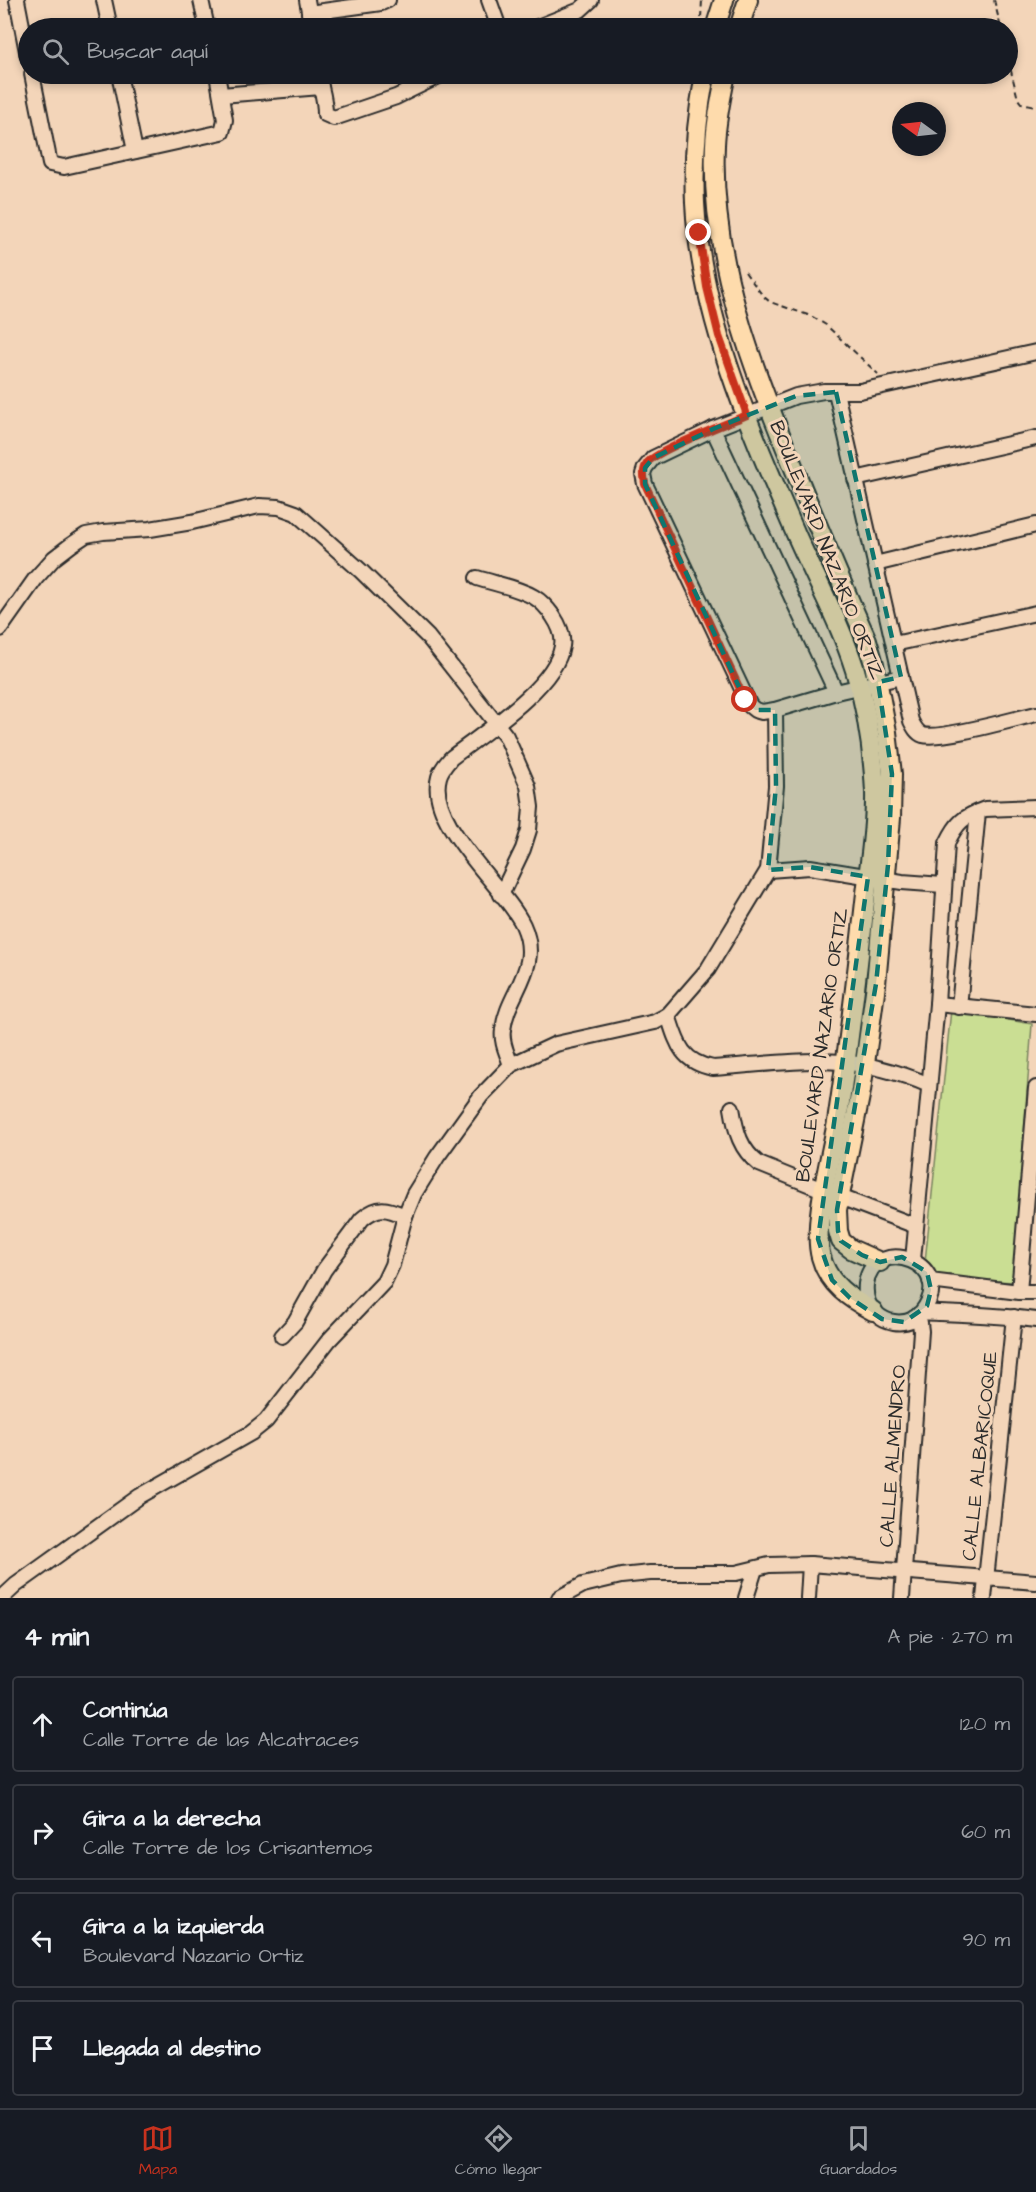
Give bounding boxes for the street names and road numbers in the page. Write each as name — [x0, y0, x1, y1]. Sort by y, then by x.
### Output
street label: BOULEVARD NAZARIO ORTIZ — [762, 417, 892, 684]
street label: BOULEVARD NAZARIO ORTIZ — [789, 906, 855, 1184]
street label: CALLE ALBARICOQUE — [955, 1350, 1005, 1562]
street label: CALLE ALMENDRO — [873, 1364, 913, 1548]

